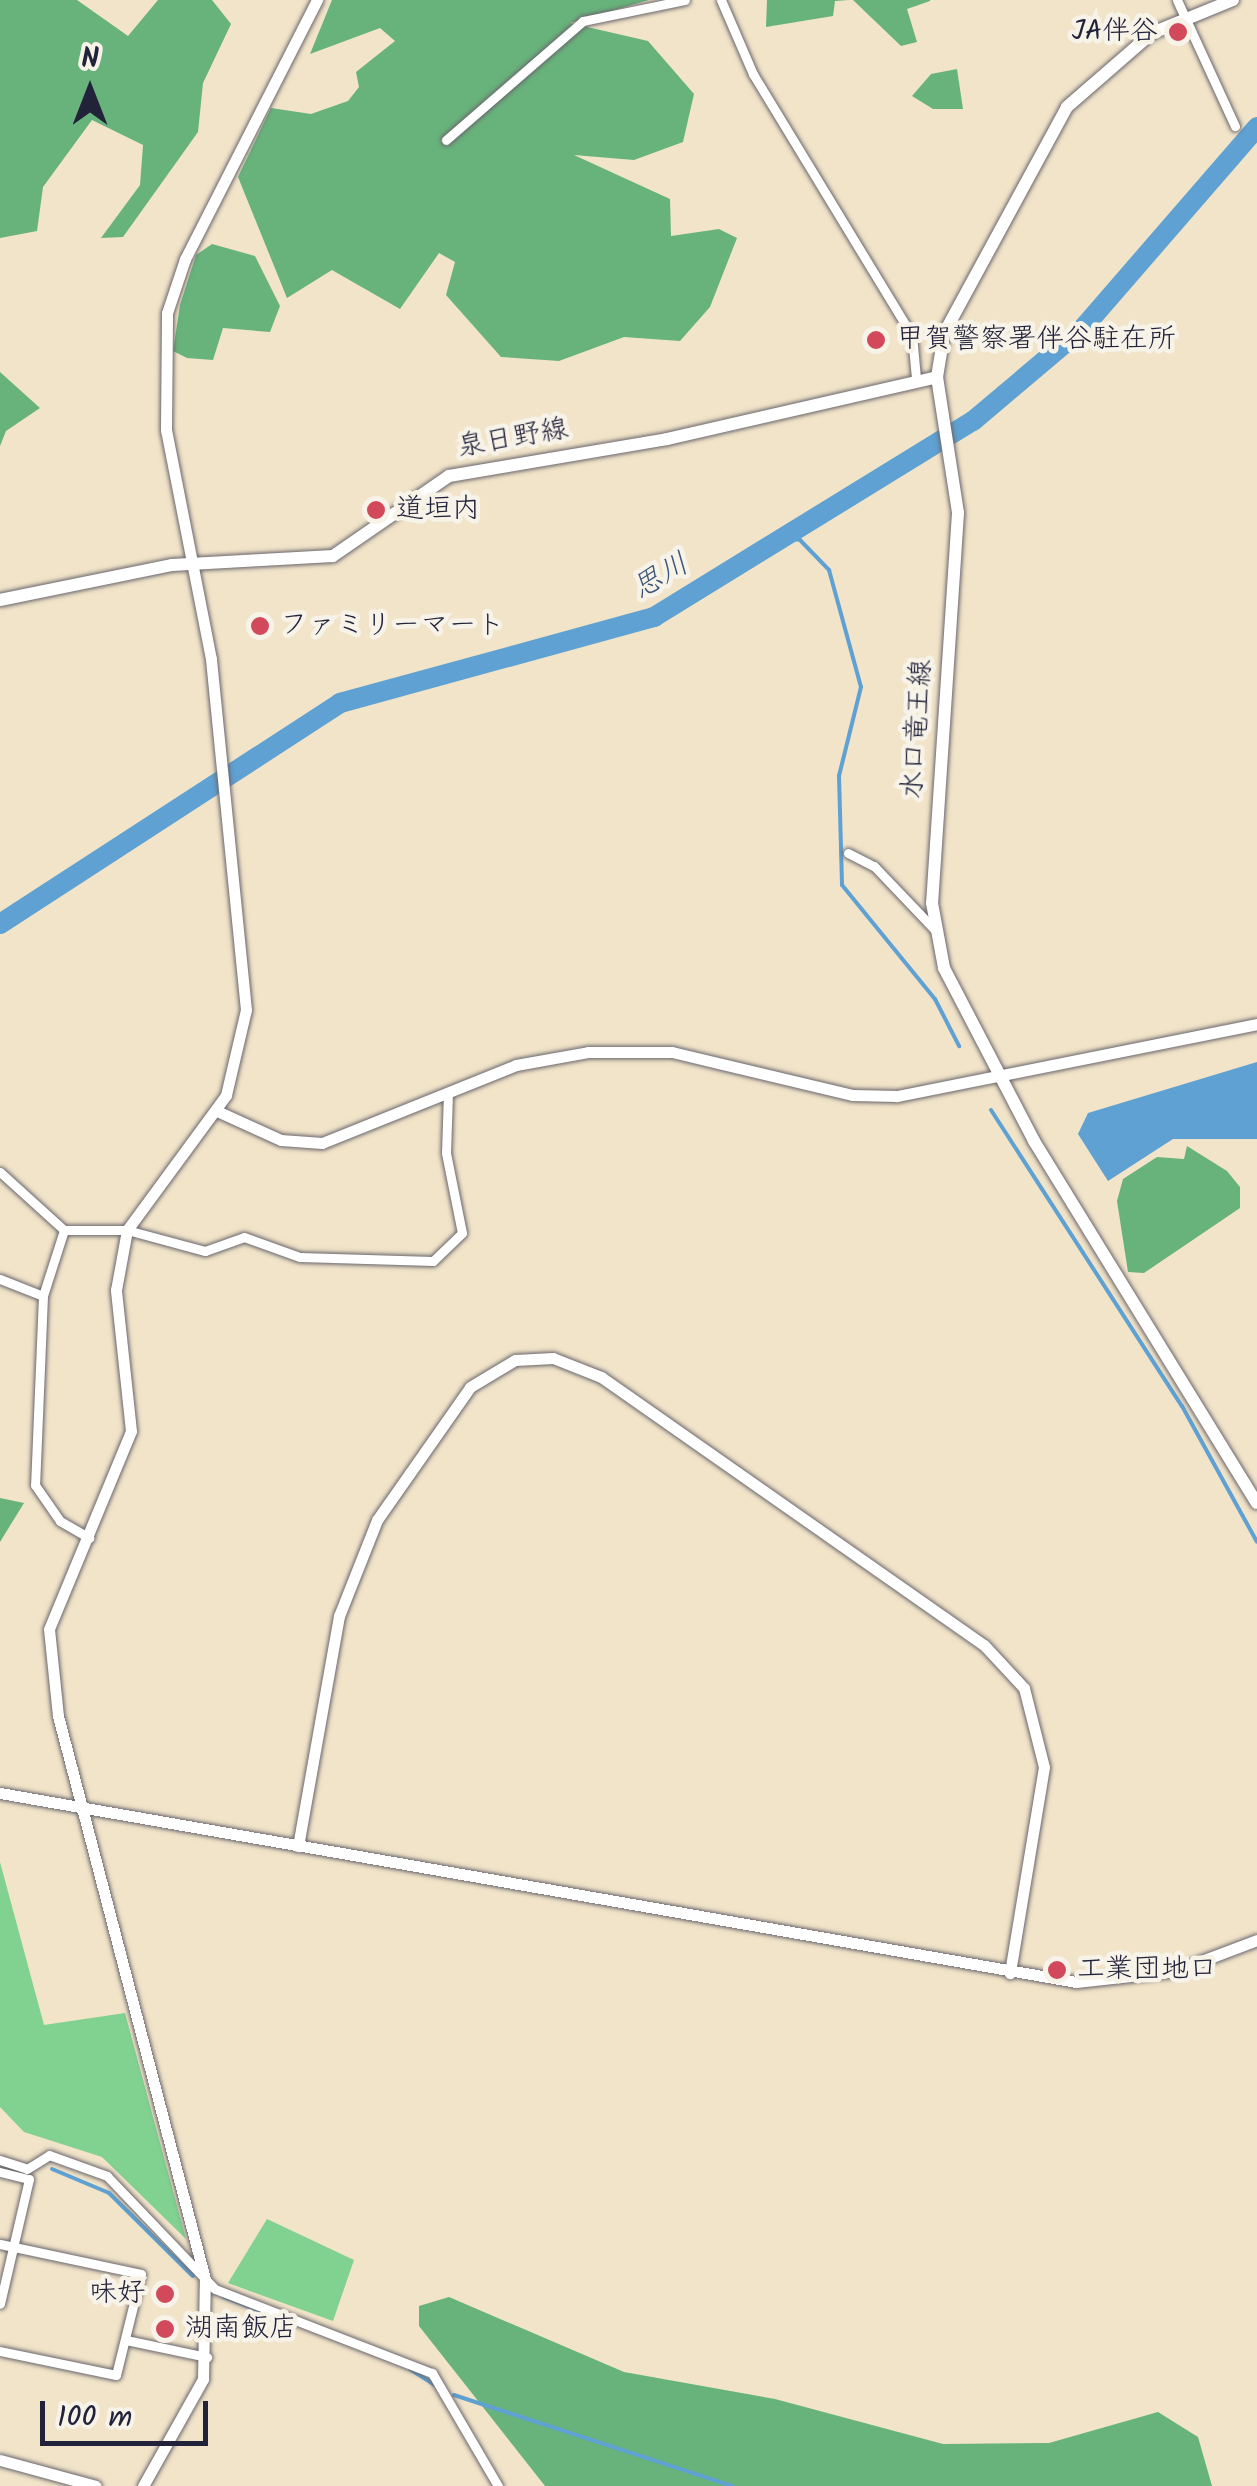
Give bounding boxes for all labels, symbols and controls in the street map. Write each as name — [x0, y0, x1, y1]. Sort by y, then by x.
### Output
place label: JA伴谷 — [1072, 15, 1158, 49]
marker: JA伴谷 — [1167, 21, 1189, 43]
text: N — [81, 37, 99, 82]
north arrow — [40, 40, 140, 140]
place label: 甲賀警察署伴谷駐在所 — [896, 323, 1176, 357]
marker: 甲賀警察署伴谷駐在所 — [865, 329, 887, 351]
street label: 泉日野線 — [455, 413, 571, 465]
place label: 道垣内 — [396, 493, 480, 527]
marker: 道垣内 — [365, 499, 387, 521]
water label: 思川 — [626, 546, 696, 608]
place label: ファミリーマート — [280, 609, 504, 643]
marker: ファミリーマート — [249, 615, 271, 637]
street label: 水口竜王線 — [896, 658, 940, 800]
place label: 工業団地口 — [1077, 1953, 1217, 1987]
marker: 工業団地口 — [1046, 1959, 1068, 1981]
place label: 味好 — [89, 2277, 145, 2311]
marker: 味好 — [154, 2283, 176, 2305]
place label: 湖南飯店 — [185, 2312, 297, 2346]
marker: 湖南飯店 — [154, 2318, 176, 2340]
scale bar — [45, 2381, 212, 2443]
text: 100 m — [57, 2394, 132, 2442]

